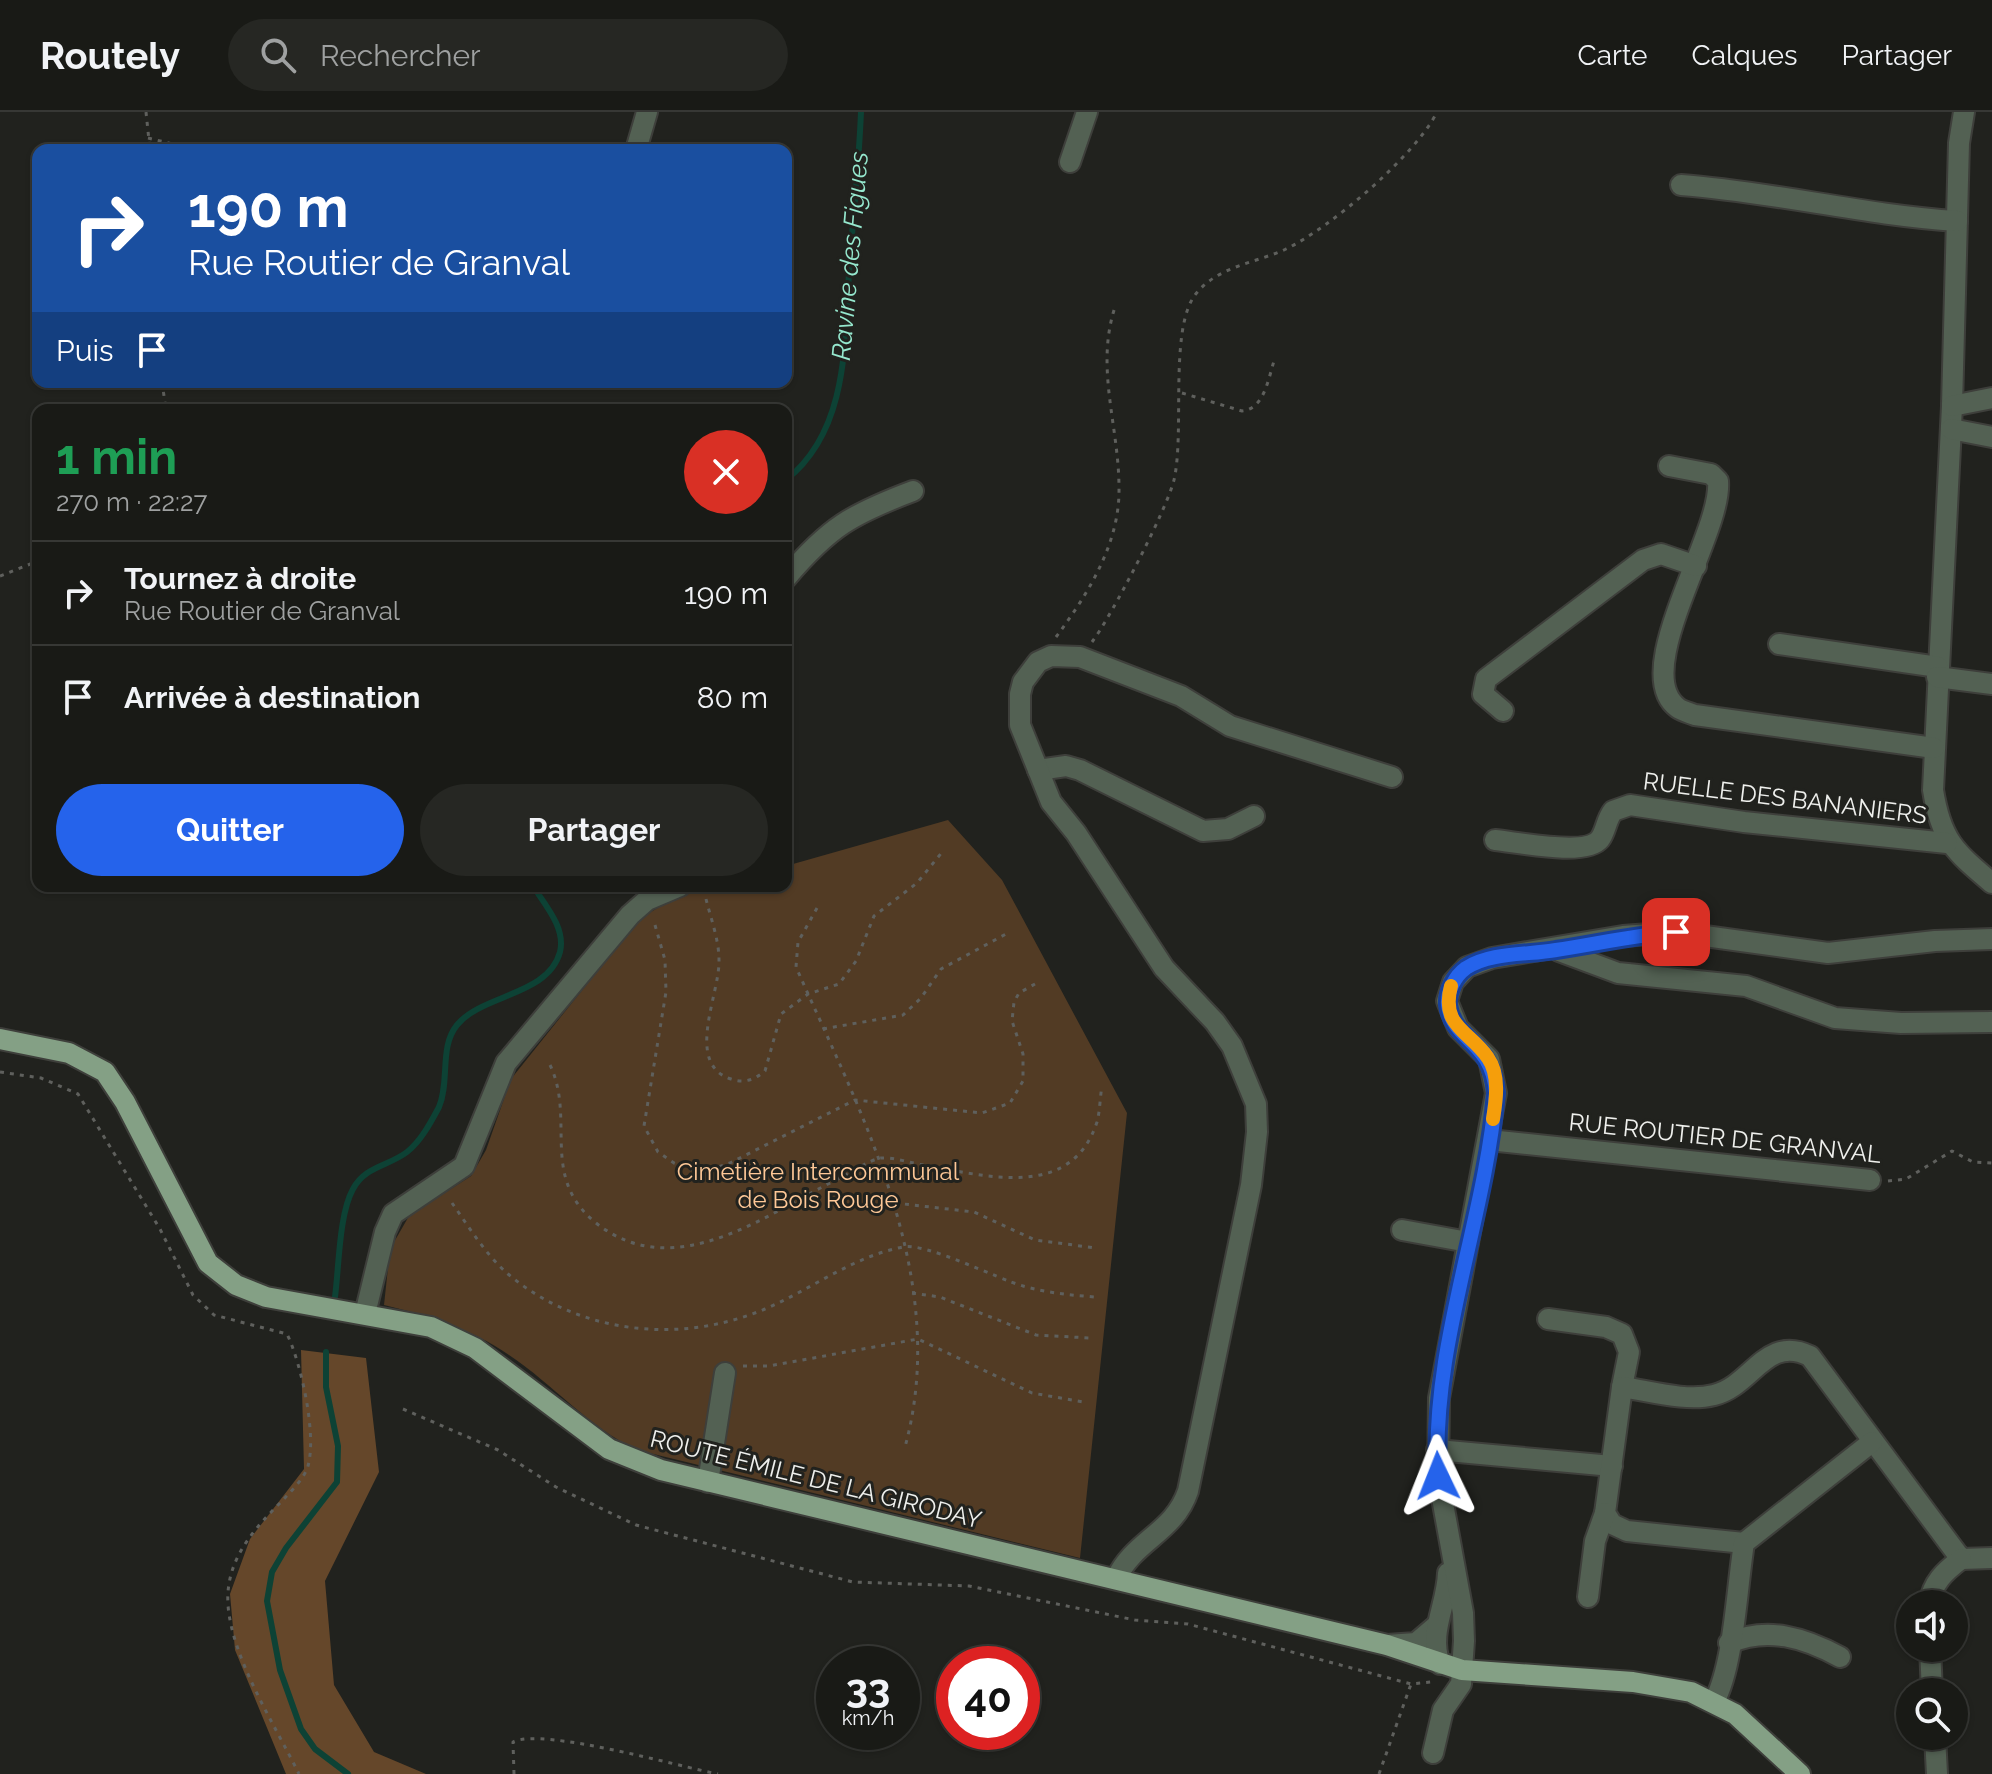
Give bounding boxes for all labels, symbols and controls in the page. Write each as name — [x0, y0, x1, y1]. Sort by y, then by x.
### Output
search box — [228, 19, 788, 91]
text: Routely — [40, 33, 180, 78]
icon: search — [256, 33, 300, 77]
text: Rechercher — [320, 38, 481, 73]
text: Carte — [1578, 39, 1647, 72]
text: Calques — [1691, 39, 1797, 72]
text: Partager — [1841, 39, 1952, 72]
water label: Ravine des Figues — [826, 150, 874, 362]
text: 190 m — [188, 174, 349, 240]
icon: right — [56, 176, 160, 280]
text: Rue Routier de Granval — [188, 241, 570, 283]
icon: arrive — [130, 328, 174, 372]
text: Puis — [56, 333, 114, 368]
text: 1 min — [56, 429, 177, 485]
button: close — [684, 430, 768, 514]
text: 270 m · 22:27 — [56, 487, 207, 517]
text: Tournez à droite — [124, 561, 356, 596]
icon: right — [56, 571, 100, 615]
text: 190 m — [684, 576, 768, 611]
text: Rue Routier de Granval — [124, 596, 400, 626]
icon: arrive — [56, 675, 100, 719]
text: Arrivée à destination — [124, 680, 420, 715]
text: 80 m — [697, 680, 768, 715]
street label: RUELLE DES BANANIERS — [1642, 766, 1928, 830]
button: Quitter — [56, 784, 404, 876]
button: Partager — [420, 784, 768, 876]
pin — [1642, 898, 1710, 966]
icon: arrive — [1654, 910, 1698, 954]
street label: RUE ROUTIER DE GRANVAL — [1567, 1107, 1883, 1169]
park label: Cimetière Intercommunal de Bois Rouge — [677, 1157, 960, 1214]
street label: ROUTE ÉMILE DE LA GIRODAY — [647, 1424, 985, 1534]
position arrow — [1396, 1434, 1480, 1518]
map controls — [1896, 1590, 1968, 1750]
button: sound — [1896, 1590, 1968, 1662]
speed limit sign: 40 — [936, 1646, 1040, 1750]
text: 33 — [846, 1664, 890, 1711]
button: search — [1896, 1678, 1968, 1750]
text: km/h — [842, 1706, 894, 1730]

